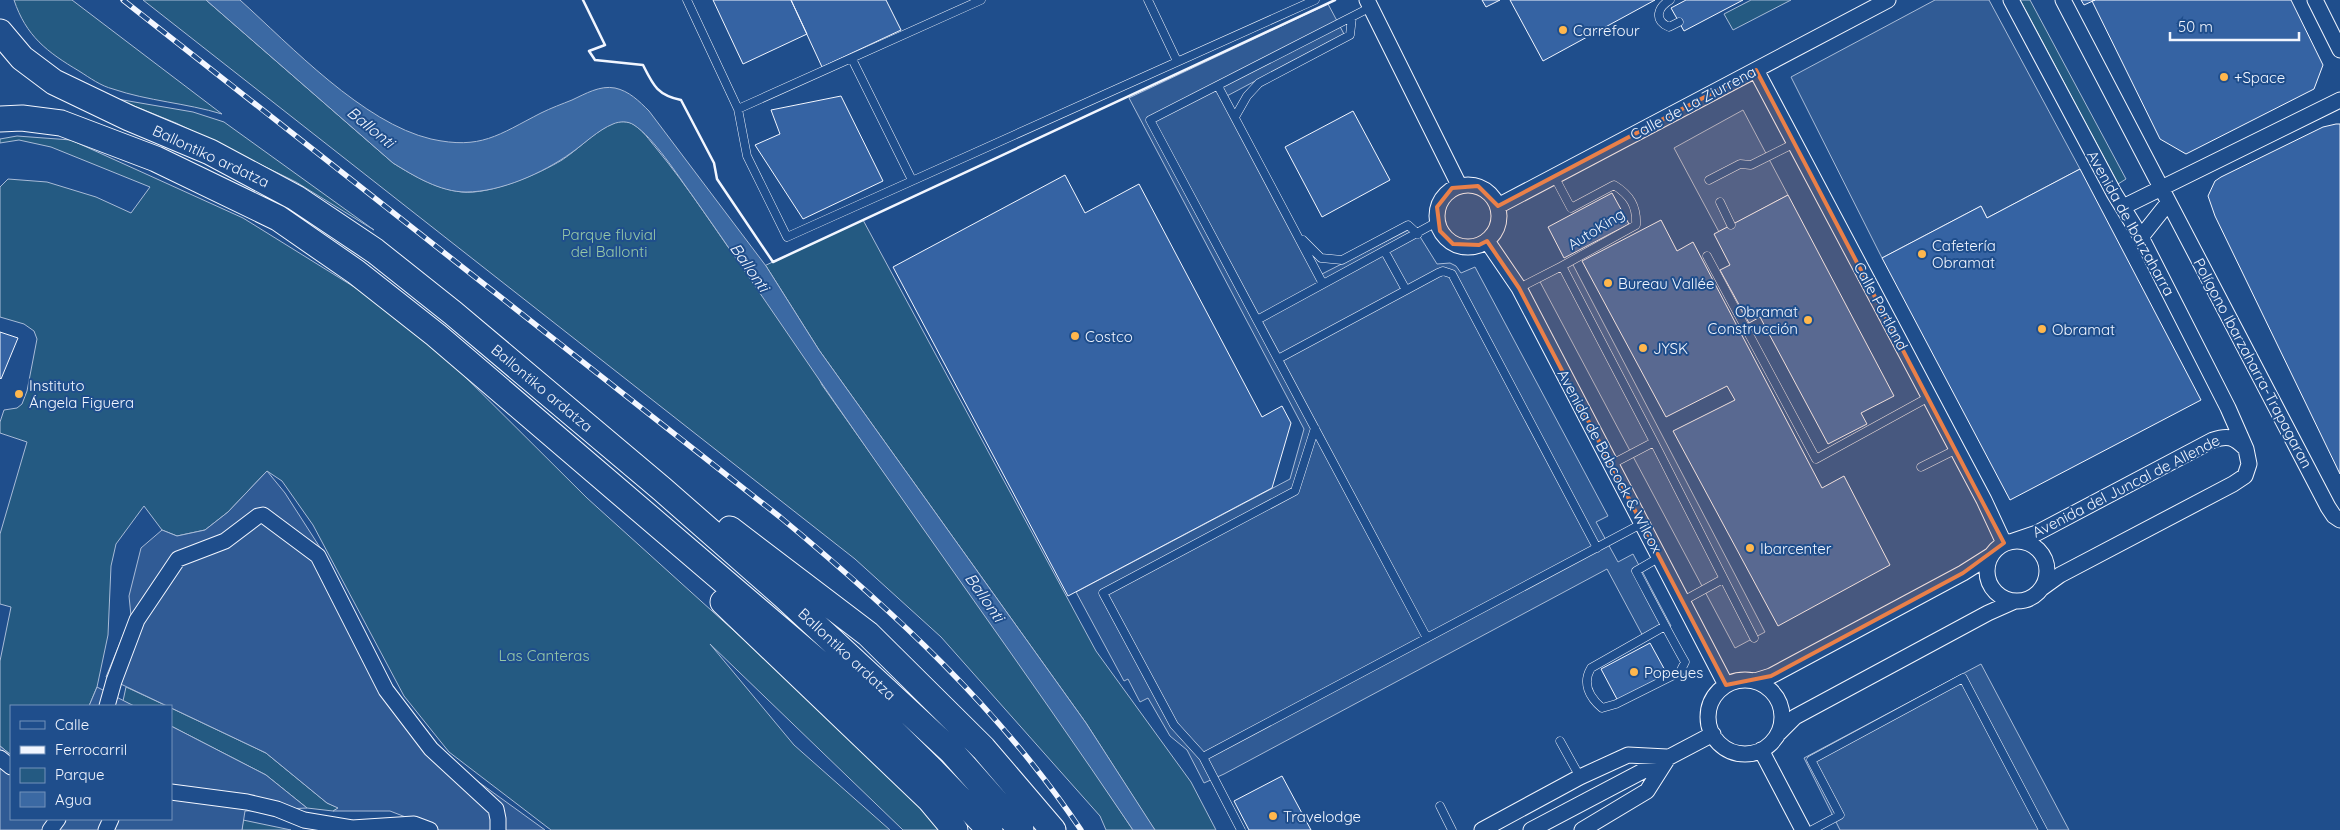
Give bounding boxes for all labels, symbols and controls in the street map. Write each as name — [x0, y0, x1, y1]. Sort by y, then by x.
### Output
scale bar — [2170, 10, 2299, 42]
text: 50 m — [2178, 17, 2213, 36]
place label: Carrefour — [1573, 21, 1640, 40]
marker: Carrefour — [1557, 24, 1569, 36]
street label: Calle de La Ziurrena — [1627, 62, 1759, 144]
place label: +Space — [2234, 68, 2285, 87]
marker: +Space — [2218, 71, 2230, 83]
water label: Ballonti — [343, 102, 400, 153]
street label: Ballontiko ardatza — [150, 121, 272, 191]
street label: Avenida de Ibarzaharra — [2083, 147, 2179, 299]
street label: AutoKing — [1564, 204, 1628, 254]
park label: Parque fluvial del Ballonti — [562, 225, 656, 261]
place label: Cafetería Obramat — [1932, 236, 1996, 272]
water label: Ballonti — [726, 239, 775, 297]
marker: Cafetería Obramat — [1916, 248, 1928, 260]
street label: Polígono Ibarzaharra-Trapagaran — [2189, 255, 2317, 471]
street label: Calle Portland — [1850, 259, 1912, 353]
place label: Bureau Vallée — [1618, 274, 1714, 293]
marker: Bureau Vallée — [1602, 277, 1614, 289]
place label: Obramat Construcción — [1708, 302, 1798, 338]
marker: Obramat Construcción — [1802, 314, 1814, 326]
place label: Obramat — [2052, 320, 2115, 339]
marker: Obramat — [2036, 323, 2048, 335]
place label: Costco — [1085, 327, 1133, 346]
marker: Costco — [1069, 330, 1081, 342]
place label: JYSK — [1653, 339, 1688, 358]
street label: Ballontiko ardatza — [487, 340, 597, 436]
marker: JYSK — [1637, 342, 1649, 354]
street label: Avenida de Babcock & Wilcox — [1553, 366, 1667, 556]
place label: Instituto Ángela Figuera — [29, 376, 134, 412]
marker: Instituto Ángela Figuera — [13, 388, 25, 400]
street label: Avenida del Juncal de Allende — [2029, 430, 2223, 542]
place label: Ibarcenter — [1760, 539, 1832, 558]
marker: Ibarcenter — [1744, 542, 1756, 554]
water label: Ballonti — [961, 569, 1010, 627]
street label: Ballontiko ardatza — [794, 604, 900, 704]
park label: Las Canteras — [499, 646, 589, 665]
place label: Popeyes — [1644, 663, 1703, 682]
marker: Popeyes — [1628, 666, 1640, 678]
legend — [10, 705, 172, 820]
text: Calle — [55, 715, 89, 734]
text: Ferrocarril — [55, 740, 127, 759]
text: Parque — [55, 765, 105, 784]
text: Agua — [55, 790, 92, 809]
place label: Travelodge — [1283, 807, 1361, 826]
marker: Travelodge — [1267, 810, 1279, 822]

